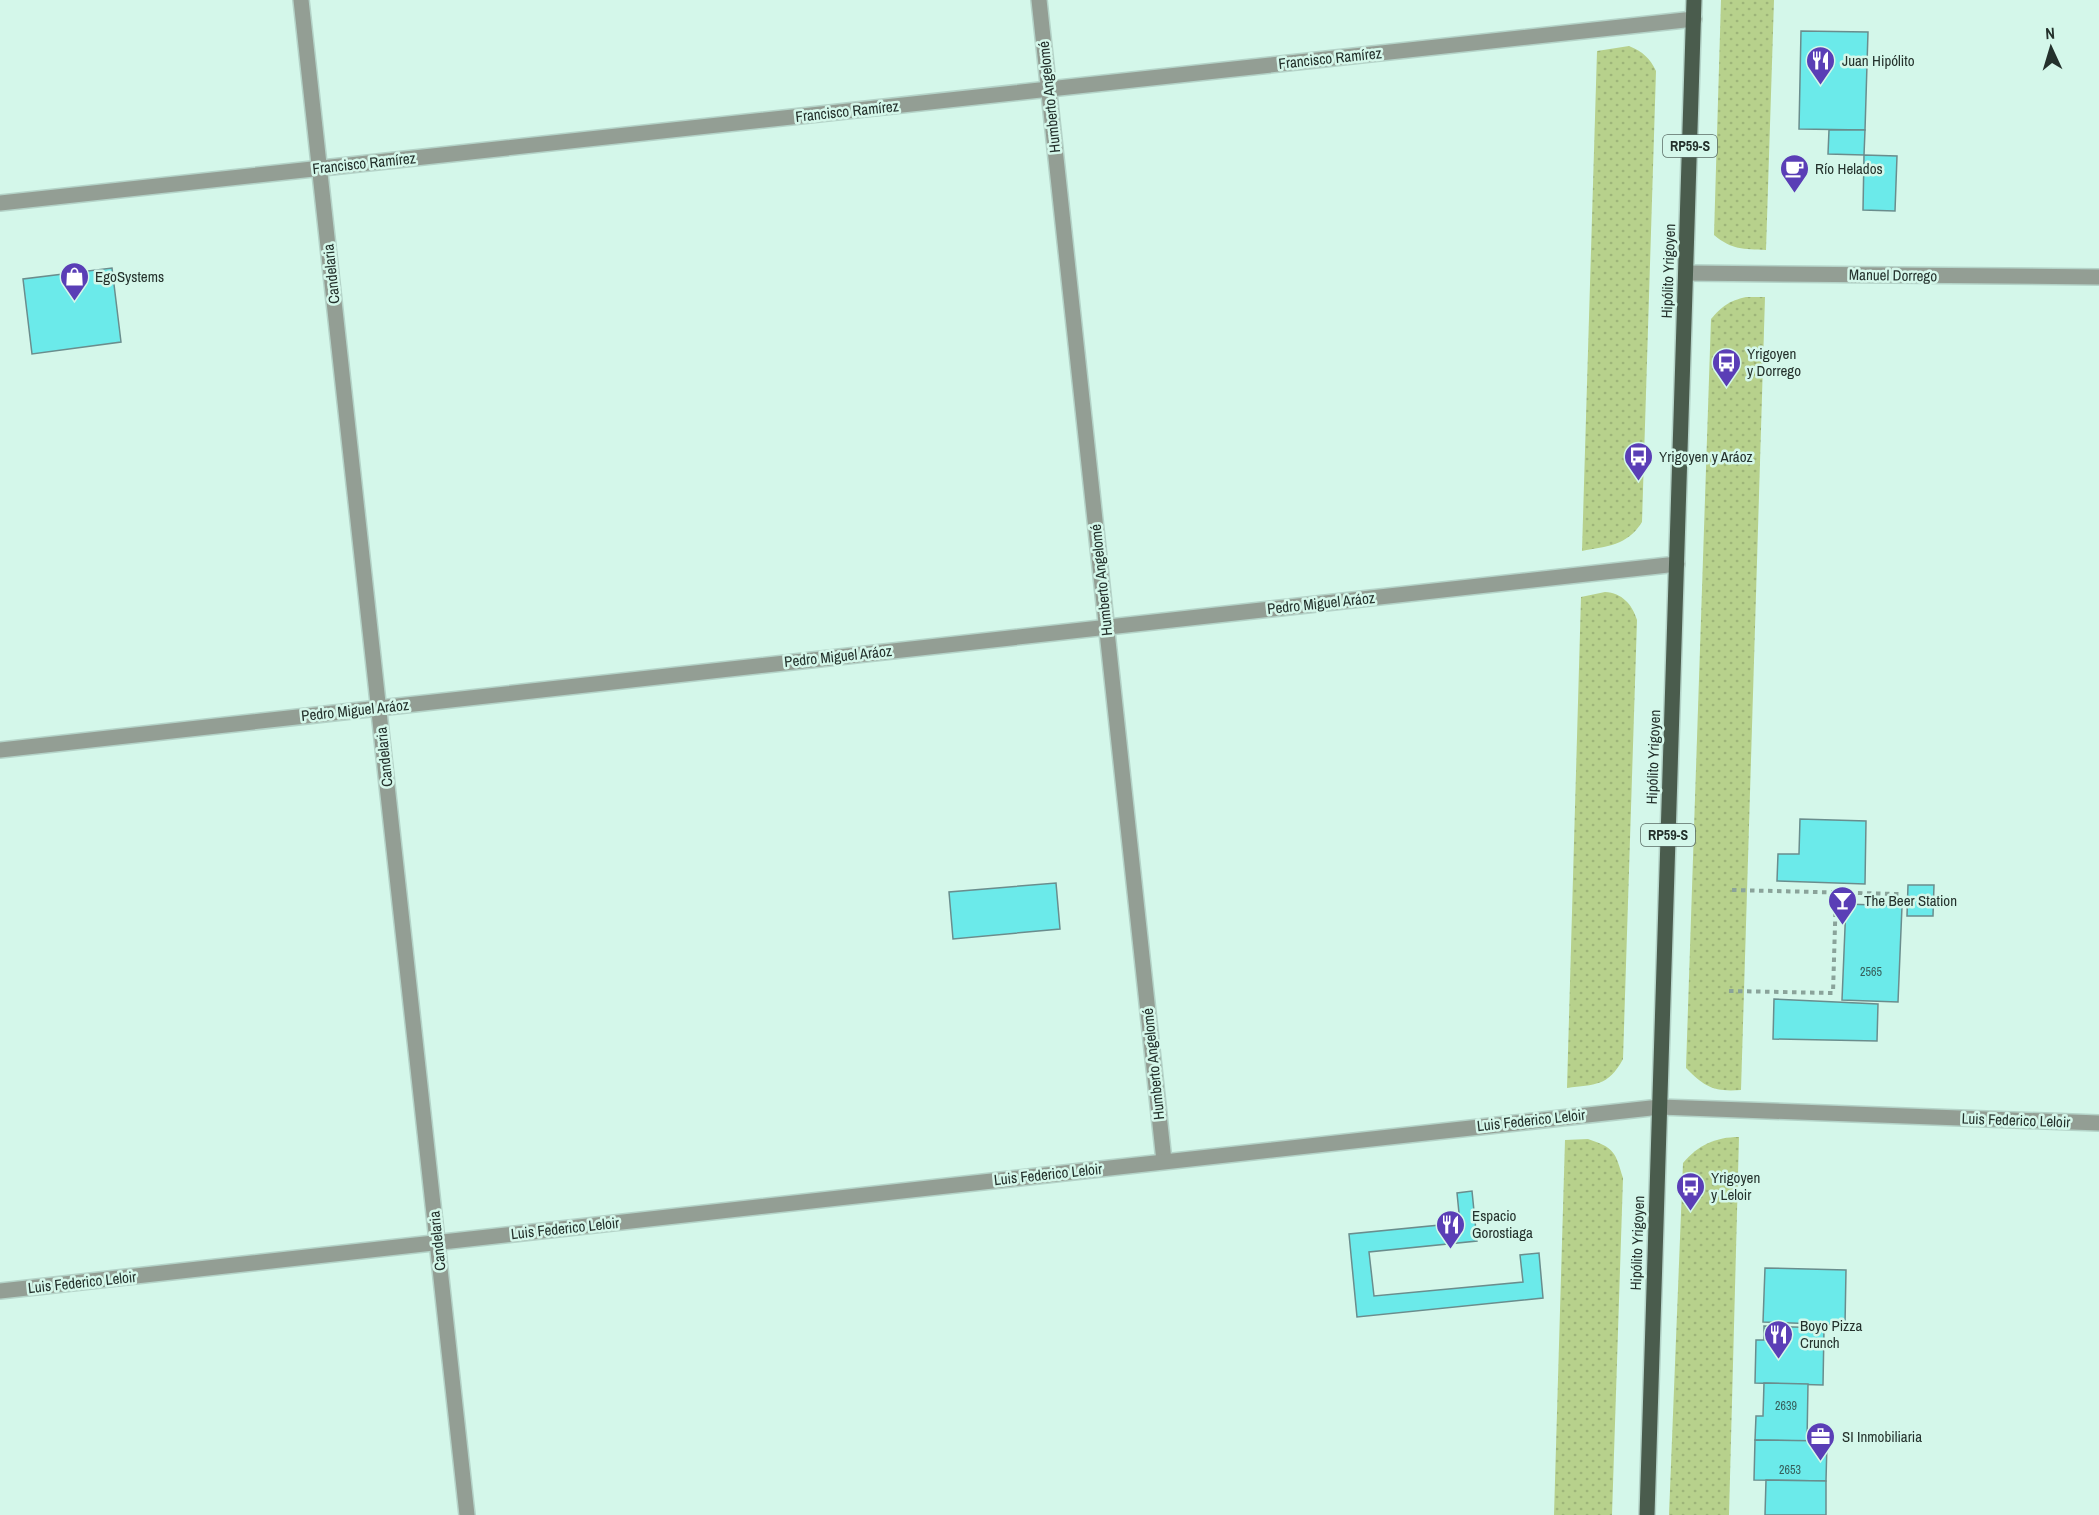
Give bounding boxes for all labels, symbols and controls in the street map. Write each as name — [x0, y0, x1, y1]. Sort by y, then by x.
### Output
north arrow — [2021, 18, 2081, 78]
text: N — [2044, 22, 2055, 44]
street label: Humberto Angelomé — [1033, 40, 1065, 154]
street label: Francisco Ramírez — [1277, 42, 1383, 74]
restaurant icon: Juan Hipólito — [1805, 44, 1837, 86]
place label: Juan Hipólito — [1842, 50, 1915, 71]
street label: Francisco Ramírez — [794, 95, 900, 127]
road number: RP59-S — [1663, 135, 1717, 157]
street label: Francisco Ramírez — [311, 147, 417, 179]
cafe icon: Río Helados — [1778, 152, 1810, 194]
place label: Río Helados — [1815, 158, 1883, 179]
street label: Hipólito Yrigoyen — [1656, 223, 1680, 319]
street label: Candelaria — [317, 243, 345, 305]
shop icon: EgoSystems — [58, 260, 90, 302]
street label: Manuel Dorrego — [1849, 264, 1937, 286]
place label: EgoSystems — [95, 266, 164, 287]
place label: Yrigoyen y Dorrego — [1747, 343, 1801, 381]
bus stop icon: Yrigoyen y Dorrego — [1710, 346, 1742, 388]
bus stop icon: Yrigoyen y Aráoz — [1622, 440, 1654, 482]
place label: Yrigoyen y Aráoz — [1659, 446, 1753, 467]
street label: Humberto Angelomé — [1085, 523, 1117, 637]
street label: Pedro Miguel Aráoz — [1266, 587, 1376, 619]
street label: Pedro Miguel Aráoz — [783, 640, 893, 672]
street label: Pedro Miguel Aráoz — [300, 694, 410, 726]
street label: Hipólito Yrigoyen — [1641, 709, 1665, 805]
street label: Candelaria — [370, 726, 398, 788]
road number: RP59-S — [1641, 824, 1695, 846]
bar icon: The Beer Station — [1827, 884, 1859, 926]
place label: The Beer Station — [1864, 890, 1957, 911]
house number: 2565 — [1860, 964, 1882, 980]
street label: Humberto Angelomé — [1137, 1007, 1169, 1121]
street label: Luis Federico Leloir — [1476, 1104, 1586, 1136]
street label: Luis Federico Leloir — [1961, 1108, 2071, 1132]
street label: Luis Federico Leloir — [993, 1158, 1103, 1190]
place label: Yrigoyen y Leloir — [1711, 1167, 1760, 1205]
bus stop icon: Yrigoyen y Leloir — [1674, 1170, 1706, 1212]
street label: Hipólito Yrigoyen — [1625, 1195, 1649, 1291]
place label: Espacio Gorostiaga — [1472, 1205, 1533, 1243]
restaurant icon: Espacio Gorostiaga — [1435, 1208, 1467, 1250]
street label: Candelaria — [423, 1210, 451, 1272]
street label: Luis Federico Leloir — [510, 1212, 620, 1244]
street label: Luis Federico Leloir — [27, 1266, 137, 1298]
place label: Boyo Pizza Crunch — [1800, 1315, 1862, 1353]
restaurant icon: Boyo Pizza Crunch — [1763, 1318, 1795, 1360]
house number: 2639 — [1775, 1398, 1797, 1414]
office icon: SI Inmobiliaria — [1805, 1420, 1837, 1462]
place label: SI Inmobiliaria — [1842, 1426, 1922, 1447]
house number: 2653 — [1779, 1462, 1801, 1478]

